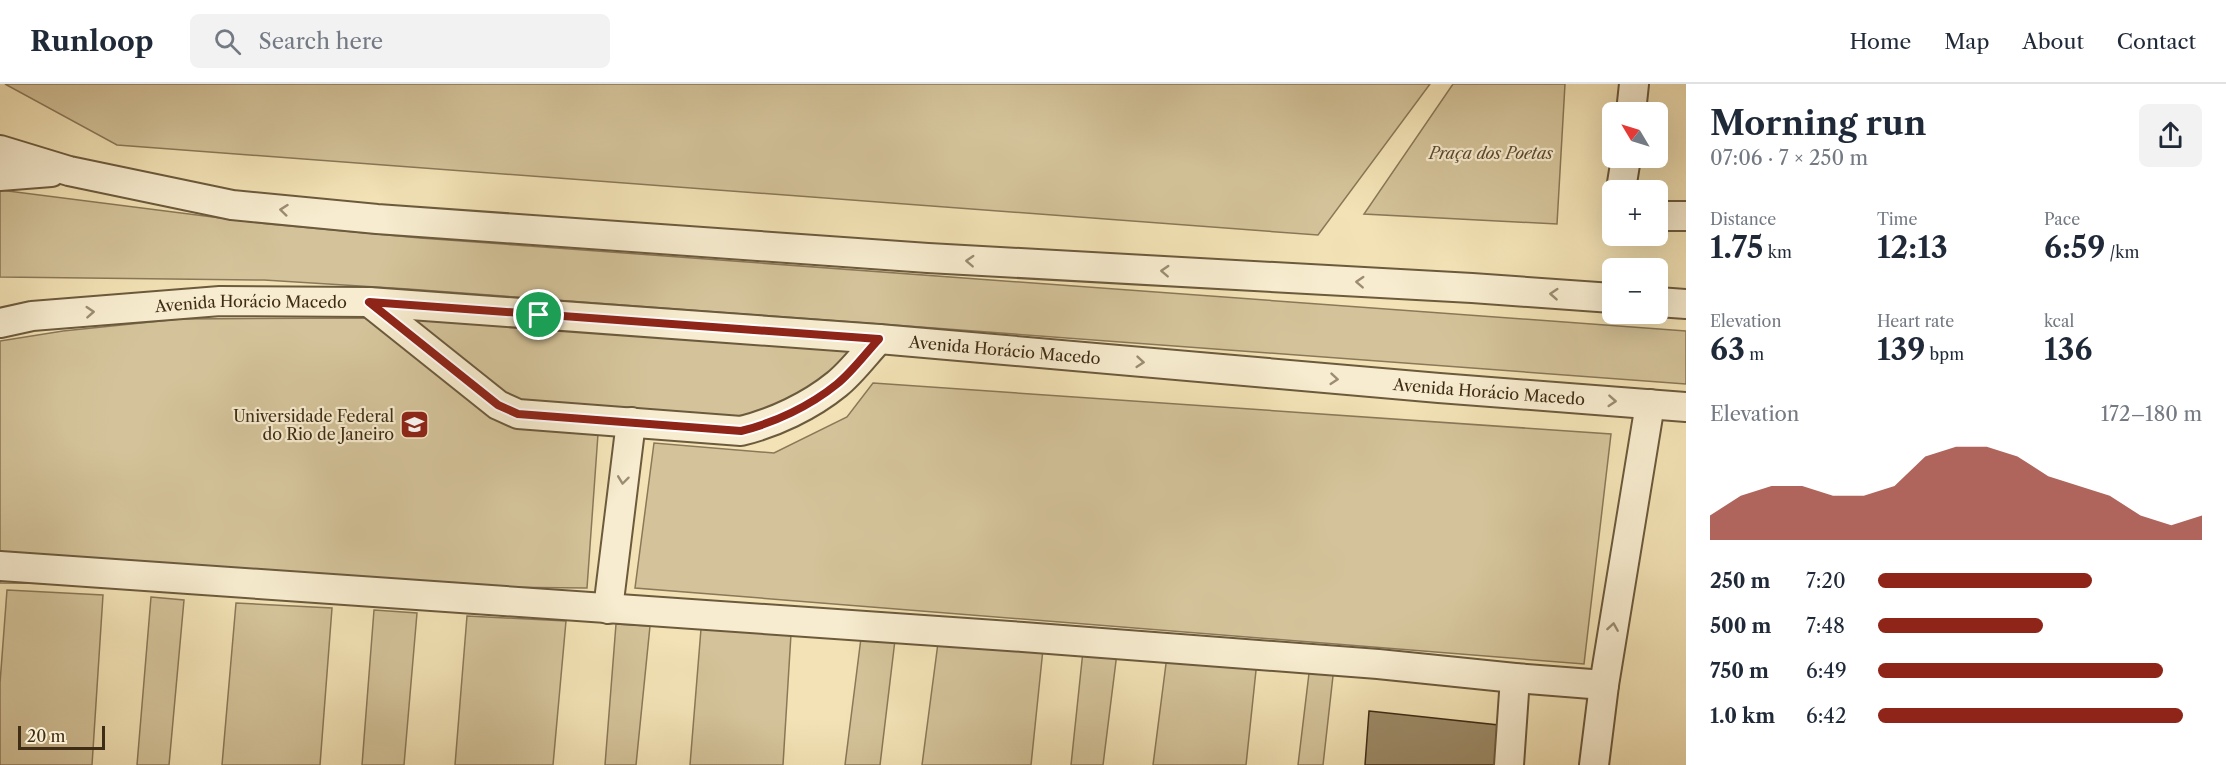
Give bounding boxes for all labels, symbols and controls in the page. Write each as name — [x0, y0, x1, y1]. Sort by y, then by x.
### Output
search box — [190, 14, 610, 68]
text: Runloop — [30, 24, 154, 58]
icon: search — [211, 25, 244, 58]
text: Search here — [259, 28, 383, 55]
text: Home — [1850, 29, 1911, 54]
text: Map — [1944, 29, 1989, 54]
text: About — [2022, 29, 2084, 54]
text: Contact — [2117, 29, 2196, 54]
north arrow — [1602, 102, 1668, 168]
map controls — [1602, 102, 1668, 324]
text: Morning run — [1710, 103, 1926, 144]
button: share — [2139, 104, 2202, 167]
park label: Praça dos Poetas — [1427, 143, 1553, 163]
text: 07:06 · 7 × 250 m — [1710, 146, 1868, 170]
button: + — [1602, 180, 1668, 246]
one-way arrow — [279, 204, 288, 217]
text: Distance — [1710, 209, 1776, 229]
text: Time — [1877, 209, 1917, 229]
text: Pace — [2044, 209, 2080, 229]
text: 1.75 — [1710, 229, 1763, 266]
text: 12:13 — [1877, 229, 1948, 266]
text: 6:59 — [2044, 229, 2105, 266]
text: km — [1763, 242, 1792, 262]
text: /km — [2105, 242, 2139, 262]
one-way arrow — [966, 254, 975, 267]
button: − — [1602, 258, 1668, 324]
one-way arrow — [1160, 265, 1169, 278]
one-way arrow — [1355, 276, 1364, 289]
one-way arrow — [1550, 288, 1559, 301]
pin — [513, 289, 564, 340]
street label: Avenida Horácio Macedo — [153, 291, 347, 316]
icon: arrive — [522, 298, 555, 331]
one-way arrow — [85, 306, 94, 319]
text: Elevation — [1710, 311, 1781, 331]
text: Heart rate — [1877, 311, 1954, 331]
text: kcal — [2044, 311, 2074, 331]
text: 63 — [1710, 331, 1745, 368]
text: 139 — [1877, 331, 1925, 368]
text: 136 — [2044, 331, 2092, 368]
street label: Avenida Horácio Macedo — [907, 332, 1102, 368]
text: m — [1745, 344, 1764, 364]
text: bpm — [1925, 344, 1964, 364]
one-way arrow — [1135, 355, 1144, 368]
one-way arrow — [1329, 372, 1338, 385]
street label: Avenida Horácio Macedo — [1391, 374, 1586, 409]
one-way arrow — [1607, 395, 1616, 408]
text: Elevation — [1710, 402, 1799, 426]
text: 172–180 m — [2101, 402, 2202, 426]
place label: Universidade Federal do Rio de Janeiro — [233, 406, 394, 444]
school or university icon: Universidade Federal do Rio de Janeiro — [399, 409, 431, 441]
one-way arrow — [617, 476, 630, 485]
text: 250 m — [1710, 569, 1771, 593]
text: 7:20 — [1806, 569, 1846, 593]
text: 500 m — [1710, 614, 1771, 638]
text: 7:48 — [1806, 614, 1845, 638]
one-way arrow — [1606, 622, 1619, 632]
text: 750 m — [1710, 659, 1769, 683]
text: 6:49 — [1806, 659, 1847, 683]
text: 1.0 km — [1710, 704, 1775, 728]
text: 6:42 — [1806, 704, 1846, 728]
scale bar — [18, 723, 105, 750]
text: 20 m — [27, 726, 66, 746]

